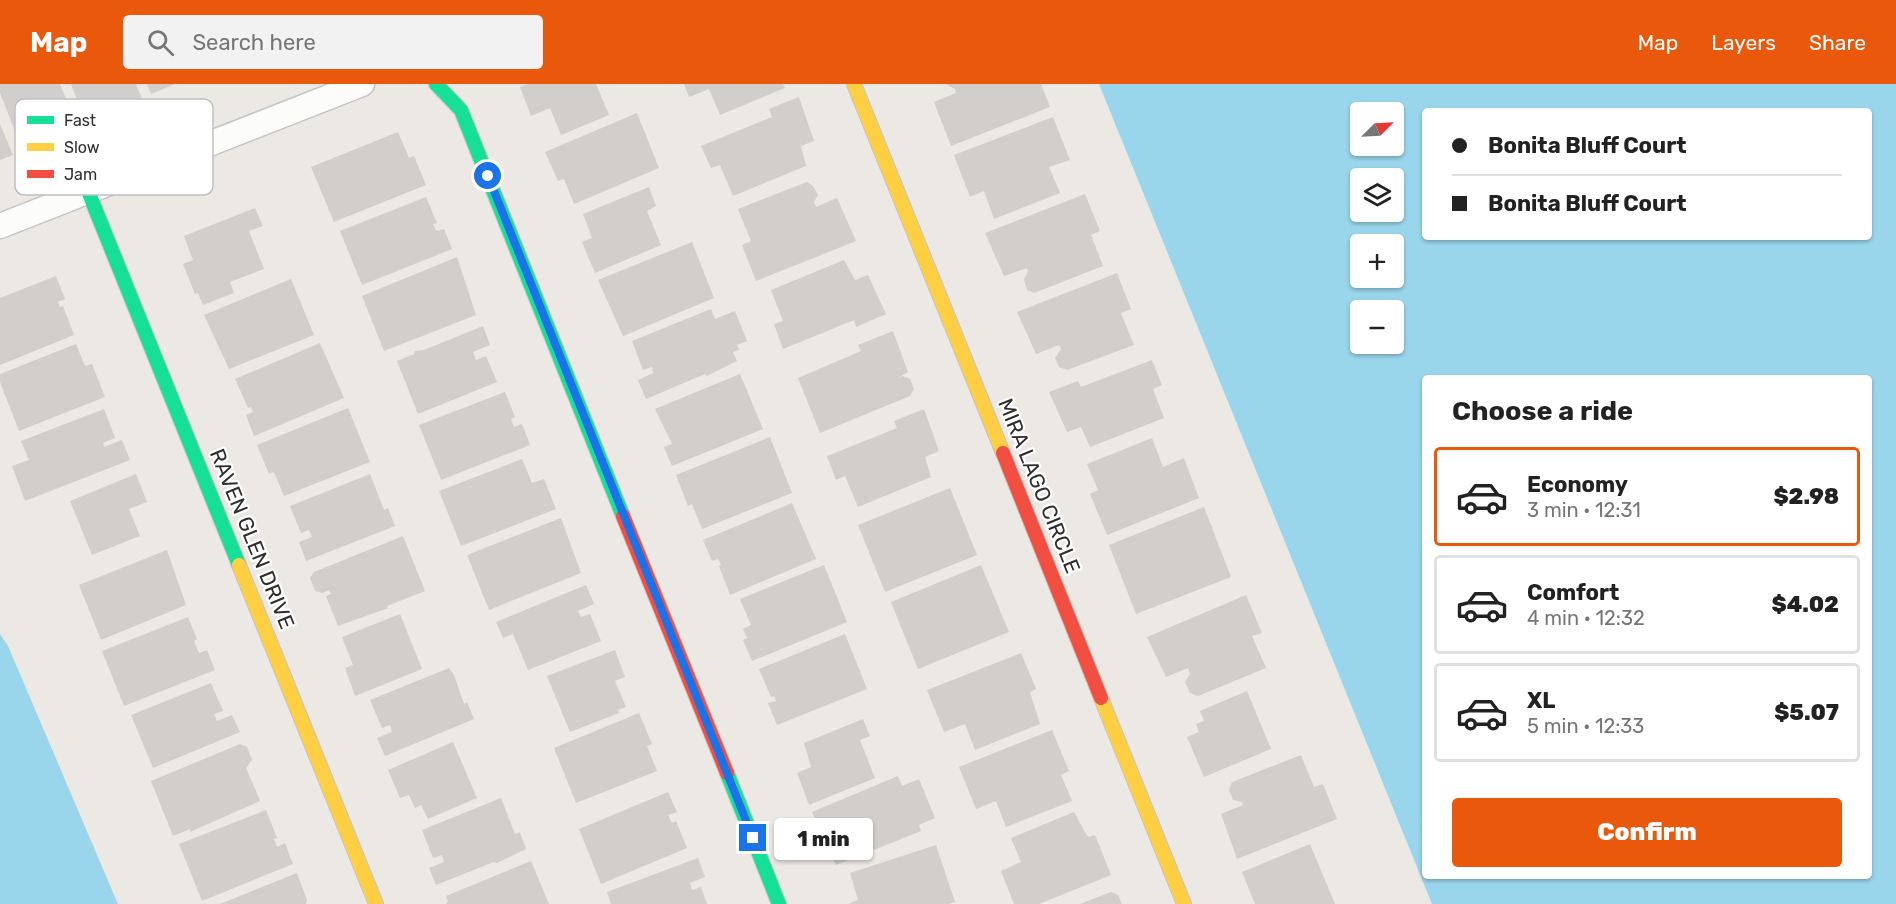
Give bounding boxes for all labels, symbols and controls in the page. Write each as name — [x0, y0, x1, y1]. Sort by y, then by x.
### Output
search box — [123, 15, 543, 69]
text: Map — [30, 26, 87, 59]
icon: search — [144, 26, 177, 59]
text: Search here — [192, 29, 316, 56]
text: Map — [1637, 30, 1678, 55]
text: Layers — [1711, 30, 1776, 55]
text: Share — [1809, 30, 1866, 55]
legend — [15, 99, 213, 195]
north arrow — [1350, 102, 1404, 156]
map controls — [1350, 102, 1404, 354]
text: Fast — [64, 111, 96, 130]
text: Bonita Bluff Court — [1488, 132, 1686, 159]
text: Slow — [64, 138, 100, 157]
route start — [474, 162, 501, 189]
text: Jam — [64, 165, 97, 184]
button: layers — [1350, 168, 1404, 222]
text: Bonita Bluff Court — [1488, 190, 1686, 217]
button: + — [1350, 234, 1404, 288]
button: − — [1350, 300, 1404, 354]
street label: MIRA LAGO CIRCLE — [993, 395, 1086, 577]
text: Choose a ride — [1452, 395, 1633, 427]
street label: RAVEN GLEN DRIVE — [205, 445, 300, 633]
icon: car — [1455, 470, 1509, 524]
text: Economy — [1527, 471, 1628, 498]
text: $2.98 — [1773, 483, 1839, 510]
text: 3 min · 12:31 — [1527, 498, 1641, 522]
icon: car — [1455, 578, 1509, 632]
text: Comfort — [1527, 579, 1619, 606]
text: $4.02 — [1772, 591, 1839, 618]
text: 4 min · 12:32 — [1527, 606, 1645, 630]
icon: car — [1455, 686, 1509, 740]
text: XL — [1527, 687, 1555, 714]
text: $5.07 — [1774, 699, 1839, 726]
text: 5 min · 12:33 — [1527, 714, 1644, 738]
button: Confirm — [1452, 798, 1842, 867]
callout: 1 min — [774, 817, 873, 859]
route end — [739, 824, 766, 851]
text: 1 min — [797, 827, 850, 851]

